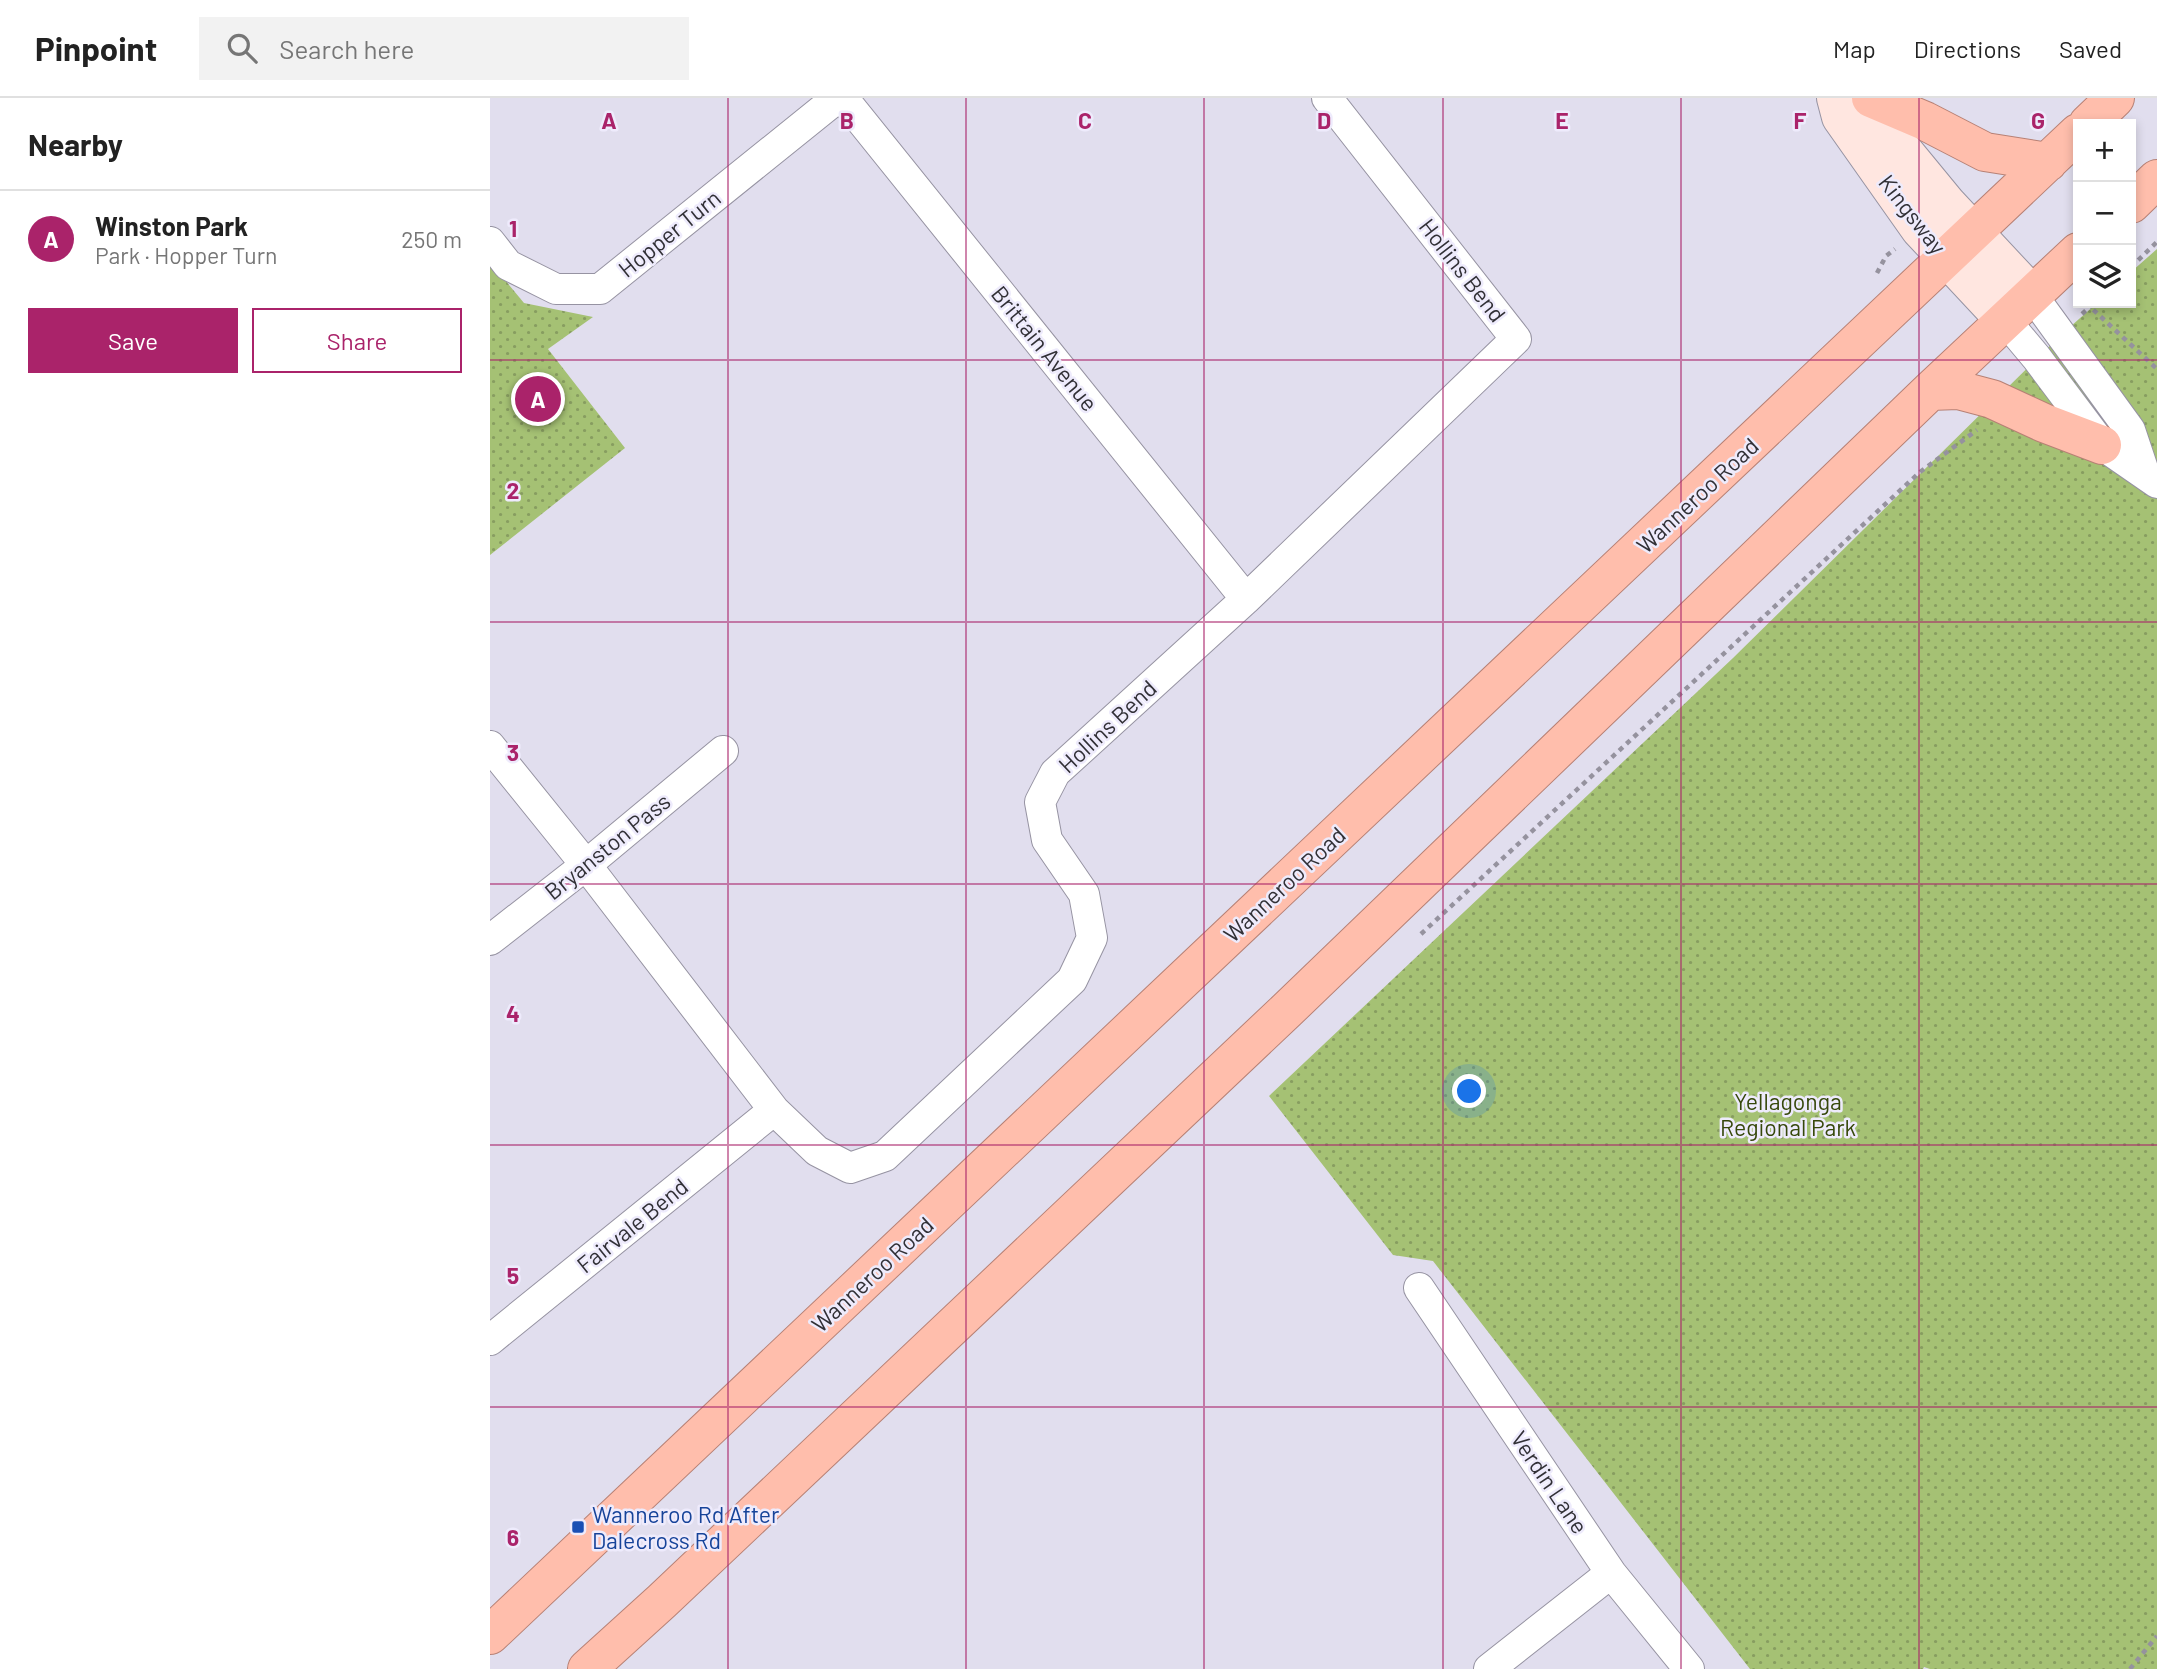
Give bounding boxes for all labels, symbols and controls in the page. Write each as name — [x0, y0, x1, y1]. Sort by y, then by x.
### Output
search box — [199, 17, 689, 80]
text: Pinpoint — [35, 28, 157, 68]
icon: search — [223, 29, 261, 67]
text: Search here — [279, 33, 414, 64]
text: Map — [1833, 34, 1876, 63]
text: Directions — [1914, 34, 2021, 63]
text: Saved — [2059, 34, 2122, 63]
text: A — [601, 106, 617, 134]
text: B — [840, 106, 854, 134]
text: C — [1078, 106, 1092, 134]
text: D — [1317, 106, 1331, 134]
text: E — [1555, 106, 1569, 134]
text: F — [1794, 106, 1807, 134]
text: G — [2031, 106, 2045, 134]
map controls — [2073, 119, 2136, 308]
button: + — [2073, 119, 2136, 182]
text: Nearby — [28, 126, 123, 162]
street label: Kingsway — [1873, 169, 1953, 260]
button: − — [2073, 182, 2136, 245]
street label: Hopper Turn — [612, 183, 726, 283]
text: Winston Park — [95, 210, 248, 241]
street label: Hollins Bend — [1414, 213, 1512, 327]
text: 1 — [509, 214, 517, 242]
text: A — [43, 225, 59, 253]
text: 250 m — [401, 225, 462, 253]
text: Park · Hopper Turn — [95, 241, 277, 269]
button: layers — [2073, 245, 2136, 308]
street label: Brittain Avenue — [986, 280, 1104, 416]
button: Save — [28, 308, 238, 373]
button: Share — [252, 308, 462, 373]
pin: A — [515, 373, 561, 425]
street label: Wanneroo Road — [1630, 431, 1764, 559]
text: 2 — [507, 476, 519, 504]
street label: Hollins Bend — [1052, 674, 1162, 778]
text: 3 — [507, 738, 519, 766]
street label: Bryanston Pass — [538, 787, 676, 905]
street label: Wanneroo Road — [1217, 820, 1351, 948]
text: 4 — [506, 999, 520, 1027]
your location — [1452, 1074, 1486, 1108]
park label: Yellagonga Regional Park — [1720, 1087, 1856, 1141]
street label: Fairvale Bend — [571, 1172, 693, 1278]
street label: Wanneroo Road — [805, 1210, 939, 1338]
text: 5 — [507, 1261, 519, 1289]
street label: Verdin Lane — [1505, 1425, 1595, 1539]
place label: Wanneroo Rd After Dalecross Rd — [592, 1500, 780, 1554]
marker: Wanneroo Rd After Dalecross Rd — [570, 1519, 586, 1535]
text: 6 — [507, 1523, 519, 1551]

